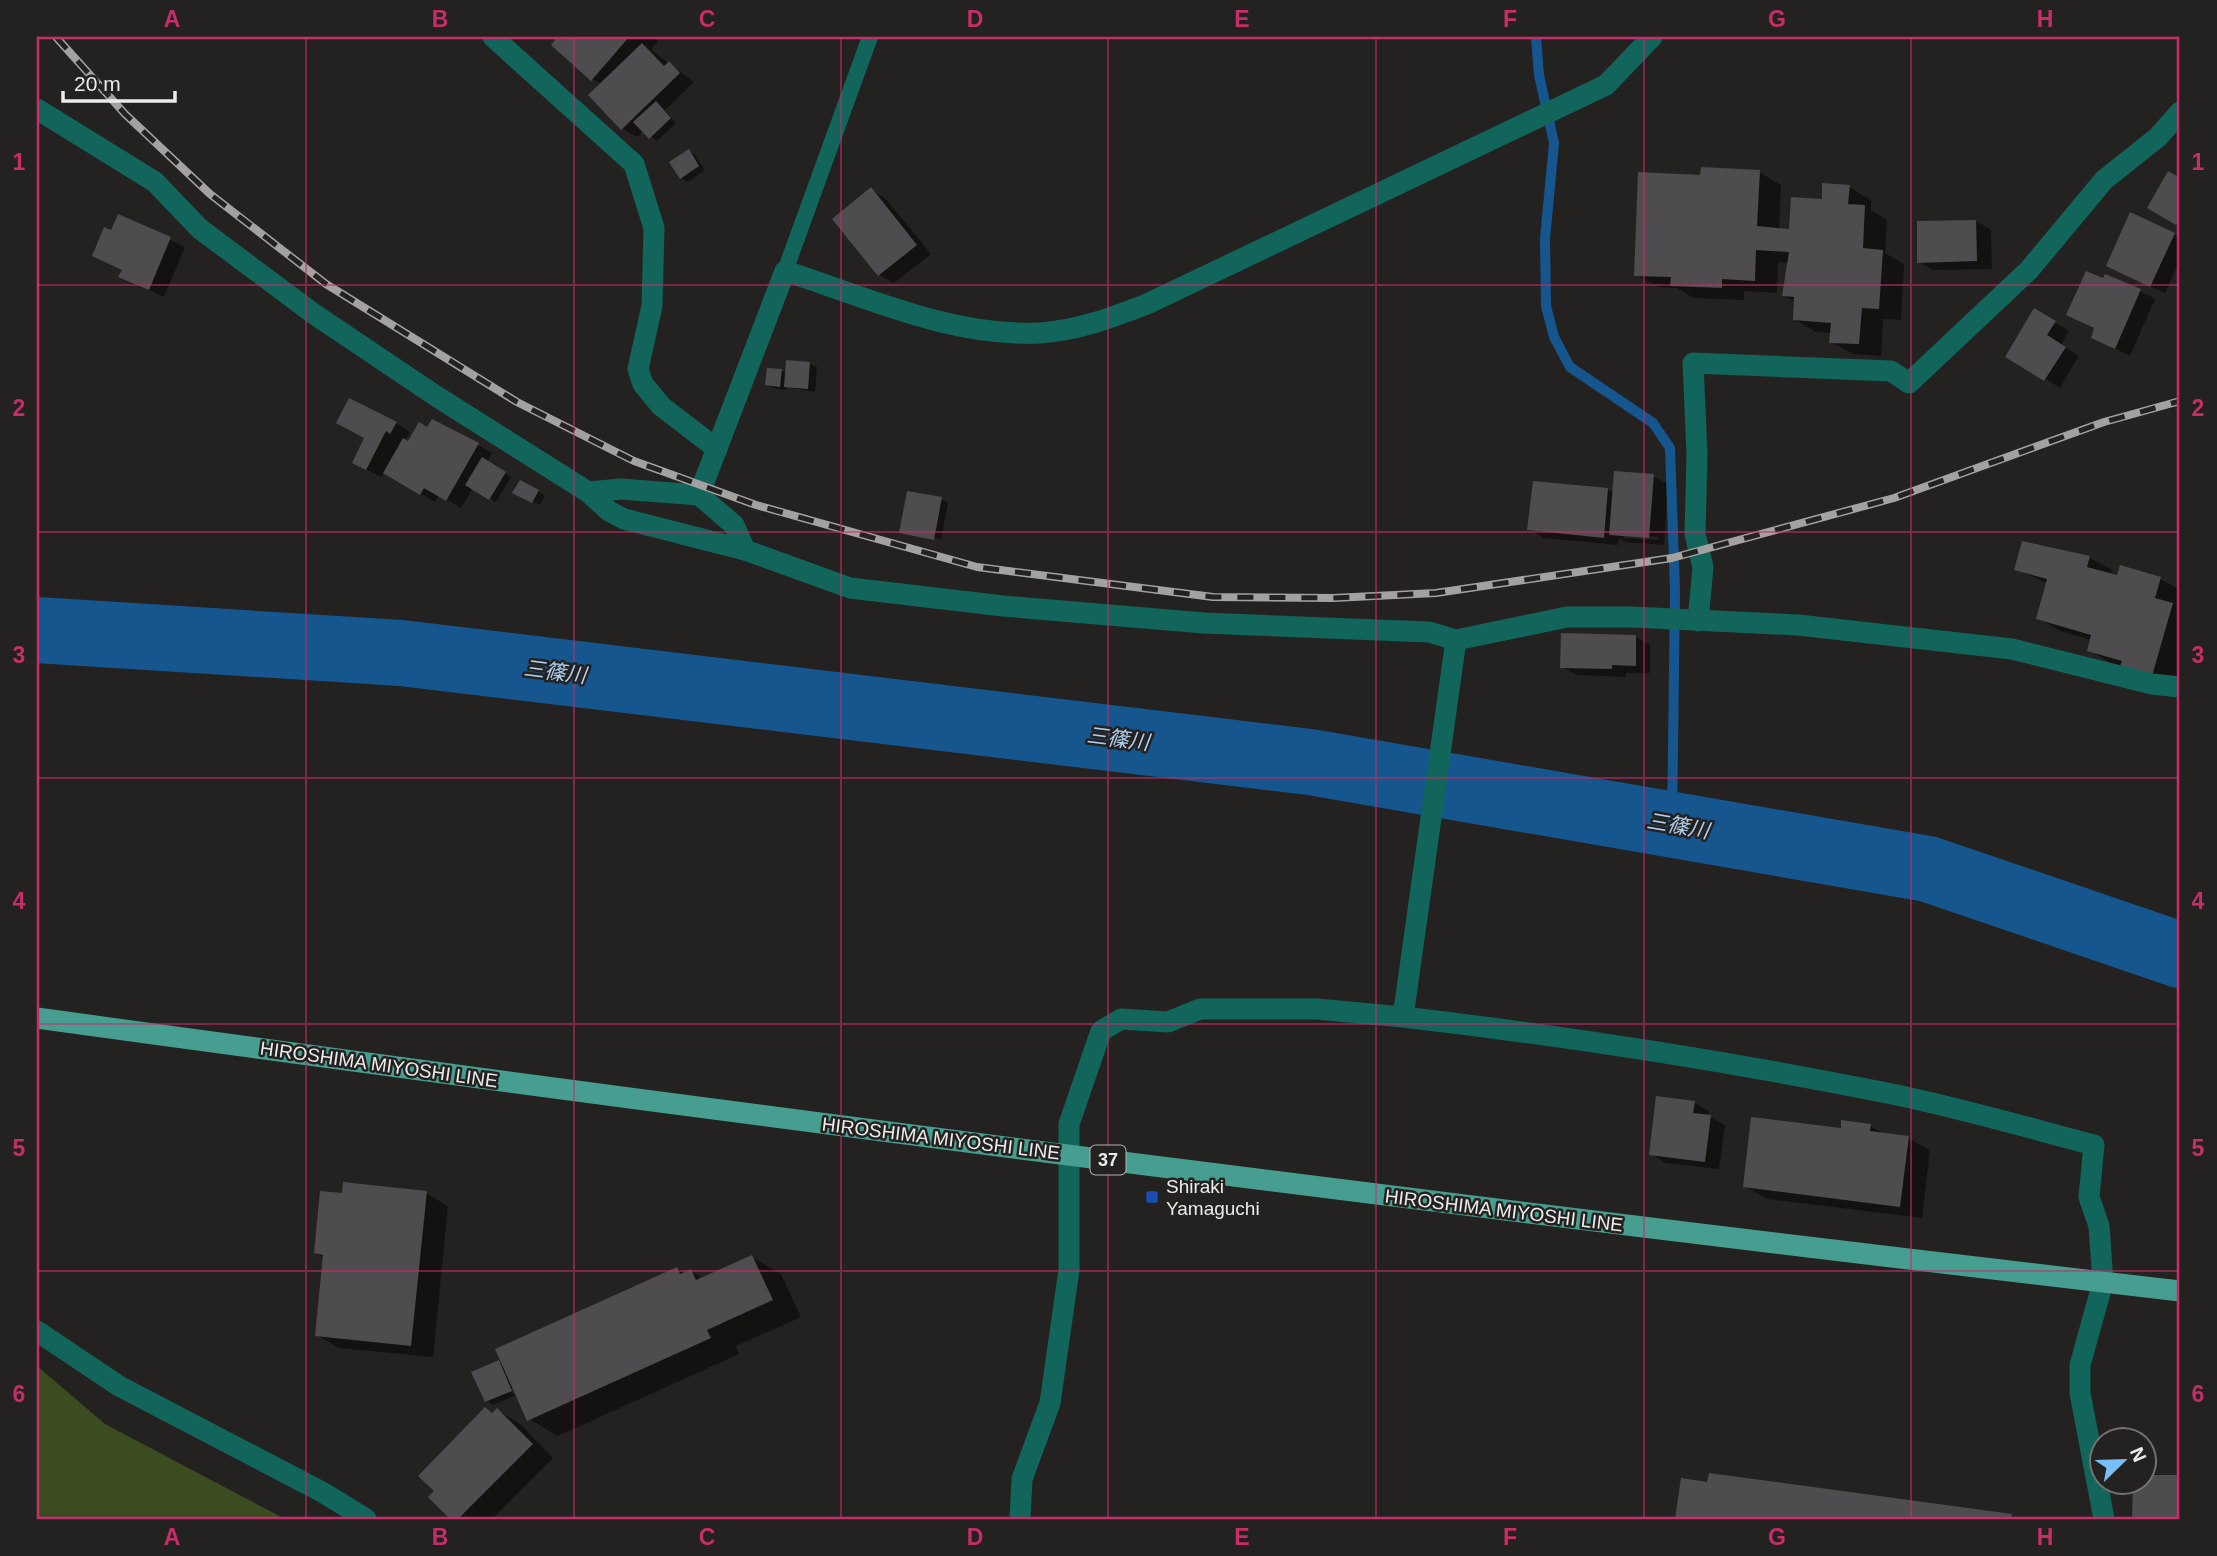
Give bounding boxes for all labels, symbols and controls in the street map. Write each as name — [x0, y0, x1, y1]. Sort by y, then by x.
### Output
text: A — [164, 6, 180, 32]
text: B — [432, 6, 448, 32]
text: C — [699, 6, 715, 32]
text: D — [967, 6, 983, 32]
text: E — [1234, 6, 1250, 32]
text: F — [1503, 6, 1517, 32]
text: G — [1768, 6, 1786, 32]
text: H — [2037, 6, 2053, 32]
scale bar — [63, 60, 175, 104]
text: 20 m — [74, 72, 121, 95]
text: 1 — [13, 149, 26, 175]
text: 1 — [2192, 149, 2205, 175]
text: 2 — [13, 395, 25, 421]
text: 2 — [2192, 395, 2204, 421]
text: 3 — [13, 642, 25, 668]
text: 3 — [2192, 642, 2204, 668]
water label: 三篠川 — [522, 656, 590, 687]
water label: 三篠川 — [1085, 723, 1153, 754]
water label: 三篠川 — [1645, 809, 1713, 843]
text: 4 — [13, 888, 26, 914]
text: 4 — [2192, 888, 2205, 914]
street label: HIROSHIMA MIYOSHI LINE — [259, 1037, 499, 1092]
street label: HIROSHIMA MIYOSHI LINE — [821, 1113, 1061, 1164]
text: 5 — [13, 1135, 26, 1161]
text: 5 — [2192, 1135, 2205, 1161]
road number: 37 — [1090, 1146, 1126, 1175]
place label: Shiraki Yamaguchi — [1166, 1176, 1260, 1219]
street label: HIROSHIMA MIYOSHI LINE — [1384, 1185, 1624, 1236]
marker: Shiraki Yamaguchi — [1144, 1189, 1160, 1205]
text: 6 — [13, 1381, 25, 1407]
text: 6 — [2192, 1381, 2204, 1407]
north arrow — [2088, 1426, 2158, 1496]
text: N — [2126, 1444, 2151, 1465]
text: A — [164, 1524, 180, 1550]
text: B — [432, 1524, 448, 1550]
text: C — [699, 1524, 715, 1550]
text: D — [967, 1524, 983, 1550]
text: E — [1234, 1524, 1250, 1550]
text: F — [1503, 1524, 1517, 1550]
text: G — [1768, 1524, 1786, 1550]
text: H — [2037, 1524, 2053, 1550]

